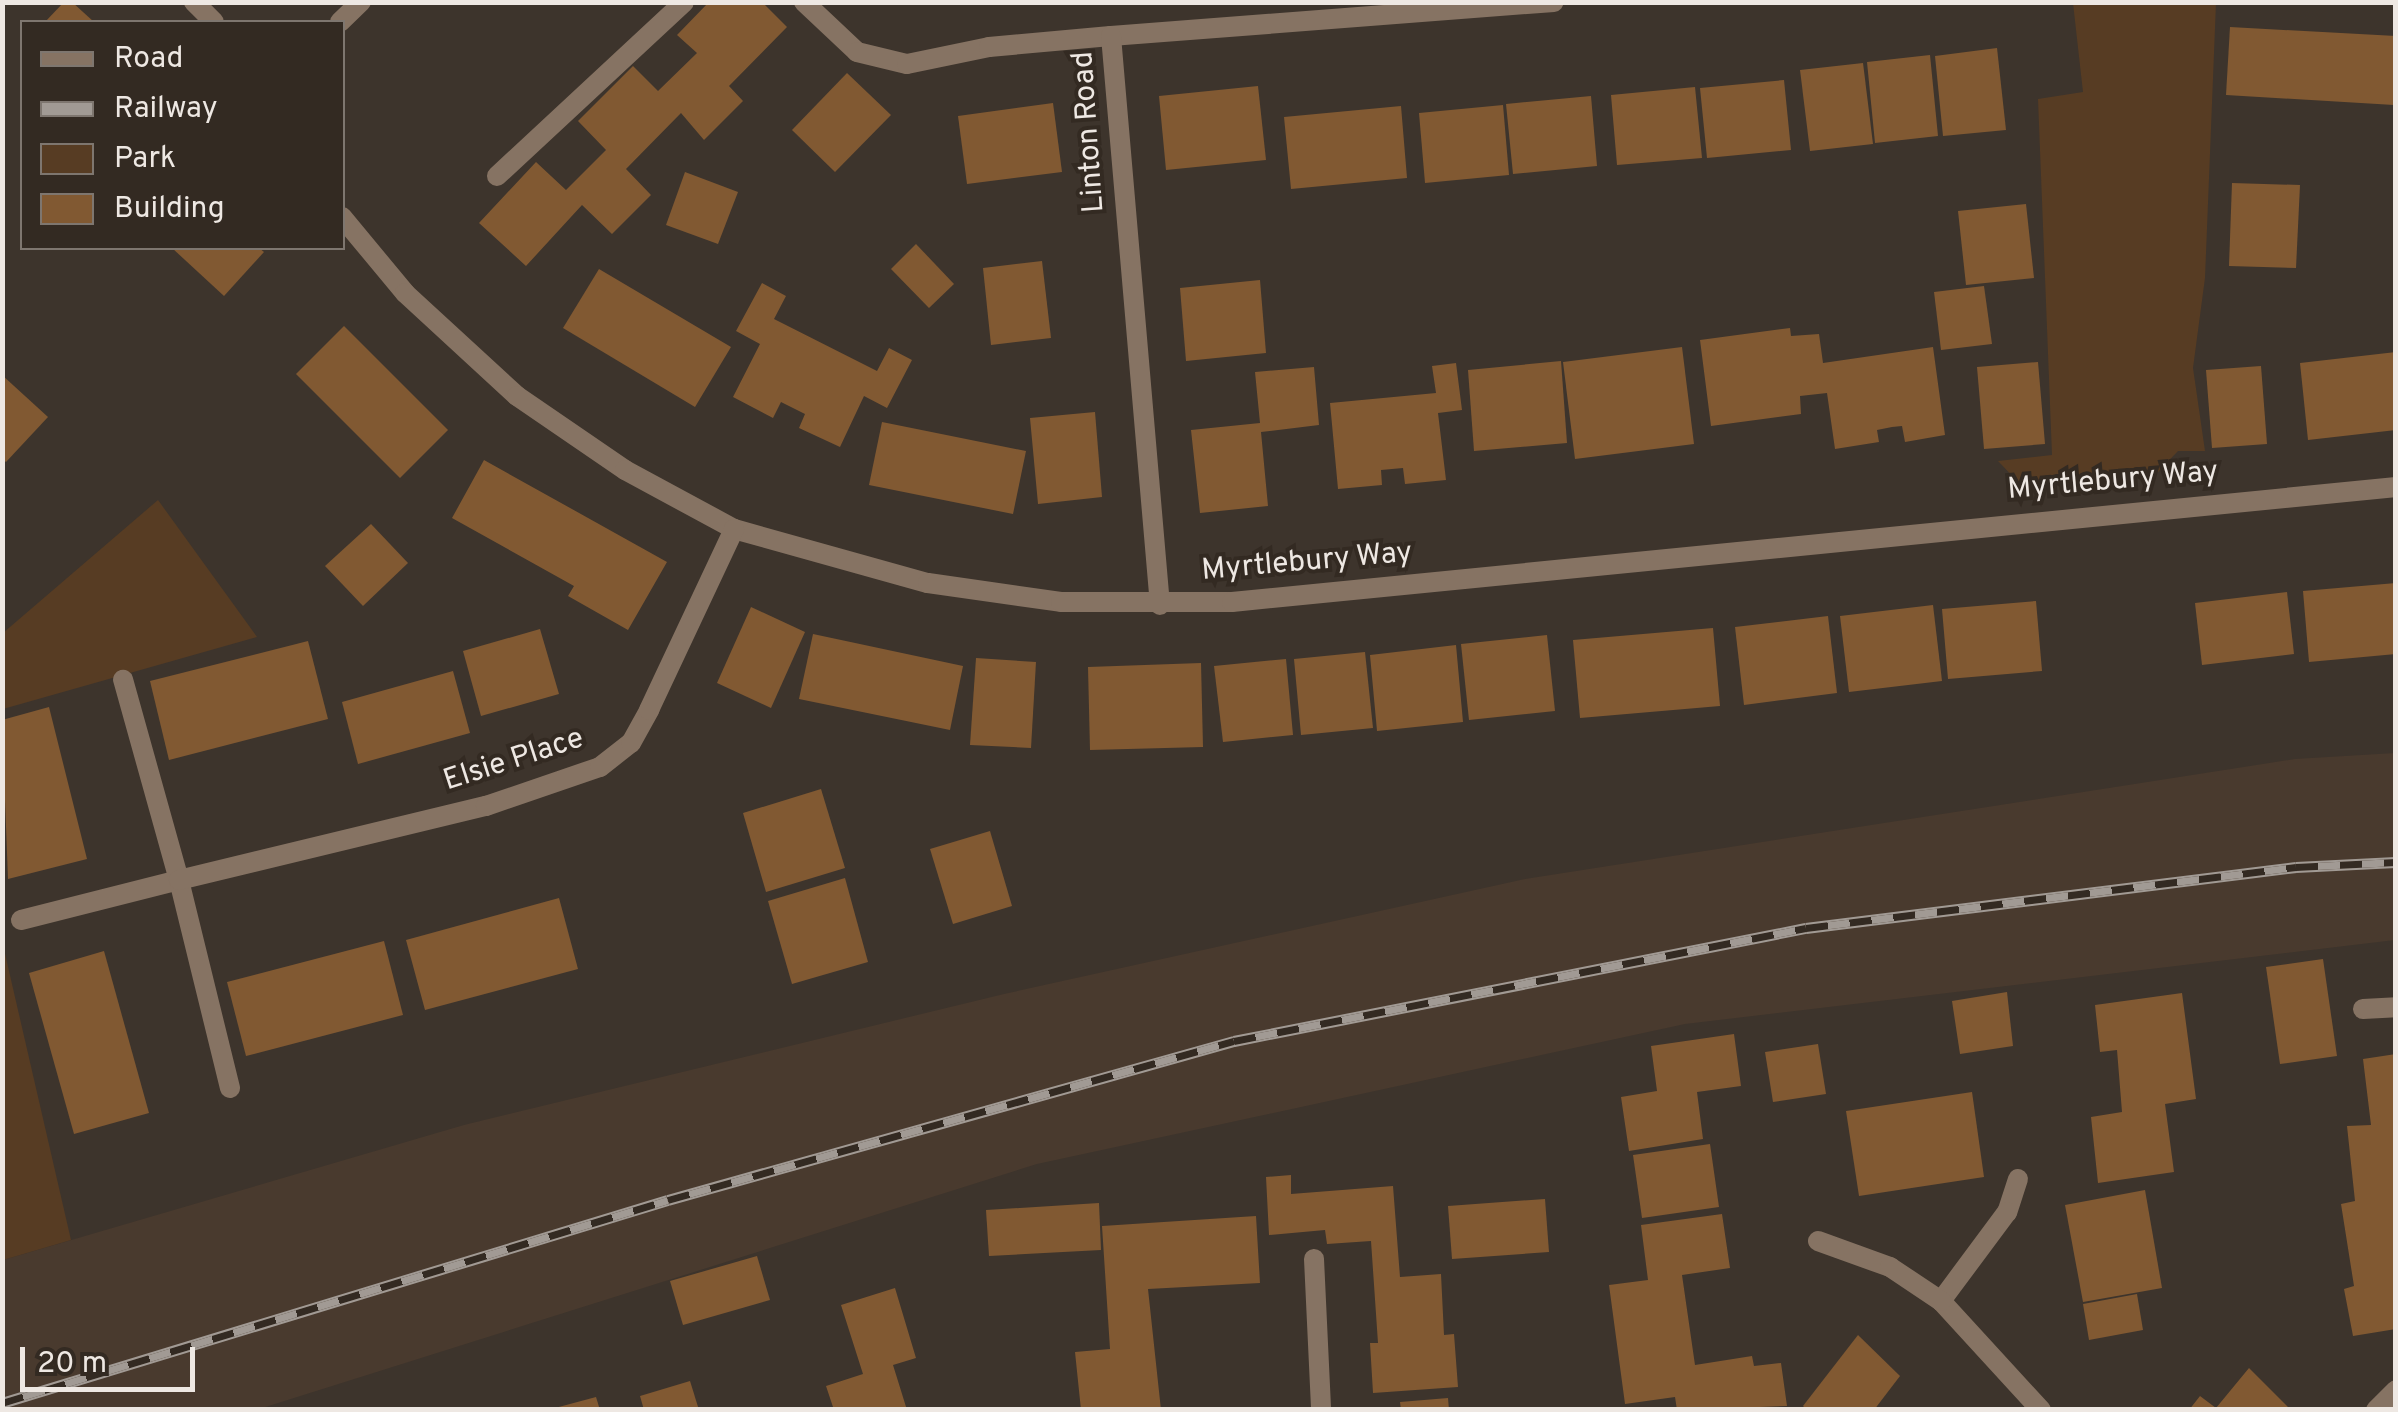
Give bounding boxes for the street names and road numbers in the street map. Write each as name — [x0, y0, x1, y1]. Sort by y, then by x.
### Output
street label: Linton Road — [1066, 50, 1114, 214]
street label: Myrtlebury Way — [2006, 455, 2220, 509]
street label: Myrtlebury Way — [1200, 536, 1414, 590]
street label: Elsie Place — [439, 721, 589, 801]

